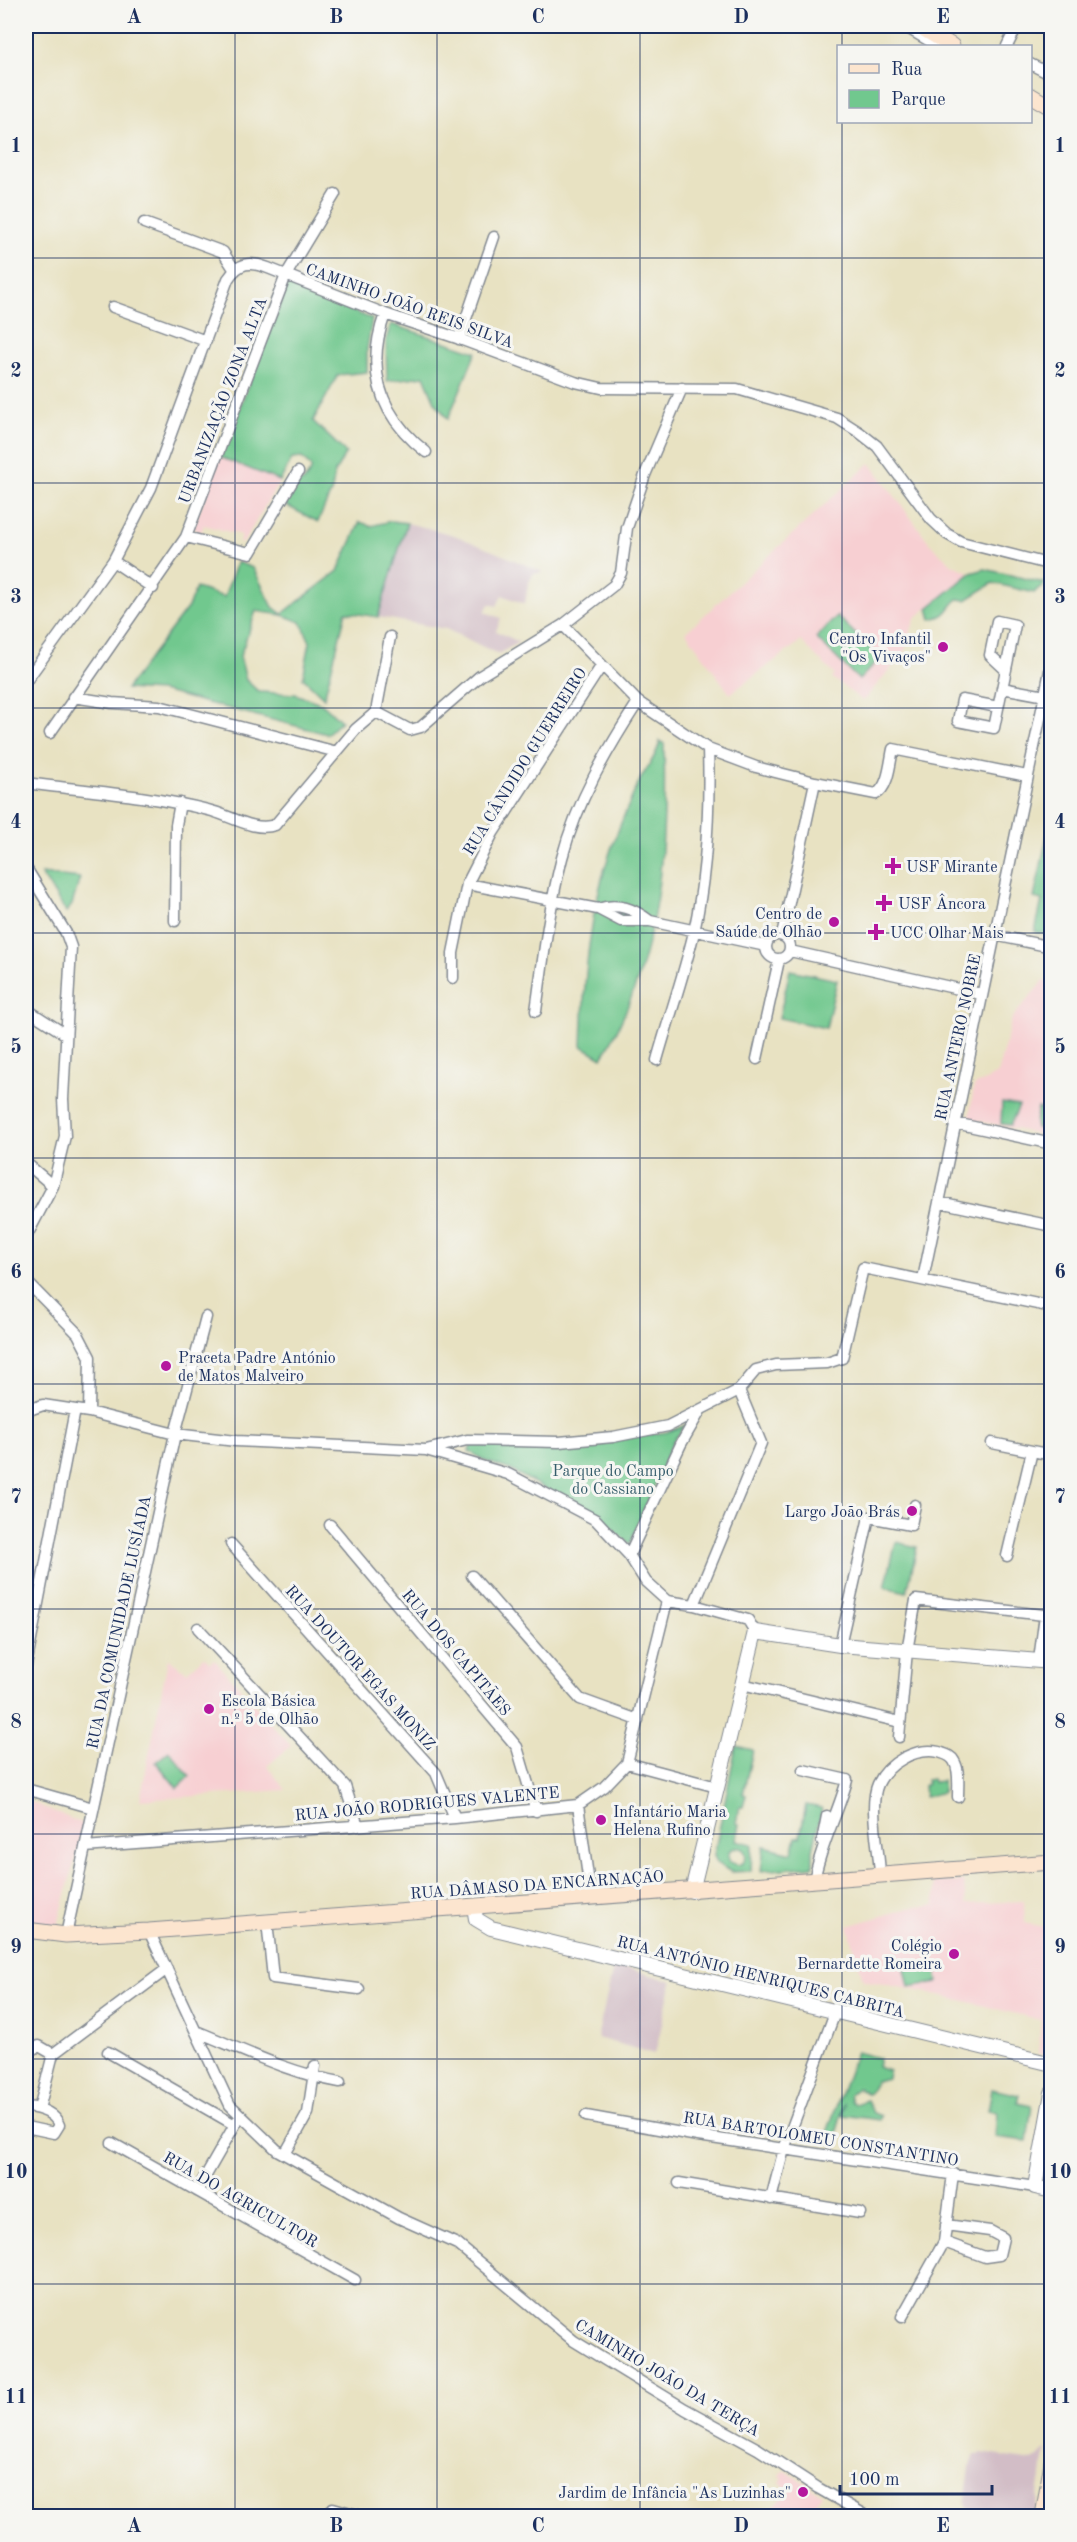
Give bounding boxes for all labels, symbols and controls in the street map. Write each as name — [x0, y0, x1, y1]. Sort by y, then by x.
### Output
text: A — [126, 8, 142, 28]
text: B — [329, 8, 343, 28]
text: C — [531, 8, 545, 28]
text: D — [733, 8, 749, 28]
text: E — [936, 8, 950, 28]
legend — [837, 45, 1032, 123]
text: Rua — [891, 61, 922, 79]
text: Parque — [891, 91, 946, 109]
text: 1 — [10, 137, 22, 157]
text: 1 — [1054, 137, 1066, 157]
street label: CAMINHO JOÃO REIS SILVA — [303, 258, 517, 352]
street label: URBANIZAÇÃO ZONA ALTA — [173, 294, 271, 506]
text: 2 — [10, 362, 22, 382]
text: 2 — [1054, 362, 1066, 382]
text: 3 — [10, 588, 22, 608]
text: 3 — [1054, 588, 1066, 608]
place label: Centro Infantil "Os Vivaços" — [829, 632, 931, 666]
marker: Centro Infantil "Os Vivaços" — [936, 640, 950, 654]
street label: RUA CÂNDIDO GUERREIRO — [458, 663, 590, 859]
text: 4 — [10, 813, 22, 833]
text: 4 — [1054, 813, 1066, 833]
marker: USF Mirante — [884, 857, 902, 875]
place label: USF Mirante — [906, 860, 998, 876]
place label: USF Âncora — [898, 893, 986, 913]
marker: USF Âncora — [875, 894, 893, 912]
place label: Centro de Saúde de Olhão — [715, 907, 822, 941]
marker: Centro de Saúde de Olhão — [827, 915, 841, 929]
marker: UCC Olhar Mais — [867, 923, 885, 941]
place label: UCC Olhar Mais — [890, 926, 1004, 942]
street label: RUA ANTERO NOBRE — [933, 953, 984, 1122]
text: 5 — [10, 1037, 22, 1058]
text: 5 — [1054, 1037, 1066, 1058]
text: 6 — [10, 1263, 22, 1283]
text: 6 — [1054, 1263, 1066, 1283]
place label: Praceta Padre António de Matos Malveiro — [178, 1351, 336, 1385]
marker: Praceta Padre António de Matos Malveiro — [159, 1359, 173, 1373]
park label: Parque do Campo do Cassiano — [552, 1464, 674, 1498]
text: 7 — [10, 1488, 22, 1508]
text: 7 — [1054, 1488, 1066, 1508]
street label: RUA DA COMUNIDADE LUSÍADA — [81, 1493, 155, 1751]
marker: Largo João Brás — [905, 1504, 919, 1518]
place label: Largo João Brás — [784, 1505, 900, 1521]
street label: RUA DOUTOR EGAS MONIZ — [282, 1583, 437, 1754]
street label: RUA DOS CAPITÃES — [398, 1585, 516, 1719]
place label: Escola Básica n.º 5 de Olhão — [221, 1694, 319, 1728]
marker: Escola Básica n.º 5 de Olhão — [202, 1702, 216, 1716]
text: 8 — [10, 1713, 22, 1733]
text: 8 — [1054, 1713, 1066, 1733]
street label: RUA JOÃO RODRIGUES VALENTE — [294, 1781, 560, 1825]
place label: Infantário Maria Helena Rufino — [613, 1805, 727, 1839]
marker: Infantário Maria Helena Rufino — [594, 1813, 608, 1827]
street label: RUA DÂMASO DA ENCARNAÇÃO — [409, 1865, 665, 1903]
street label: RUA ANTÓNIO HENRIQUES CABRITA — [615, 1930, 907, 2022]
text: 9 — [10, 1938, 22, 1958]
text: 9 — [1054, 1938, 1066, 1958]
place label: Colégio Bernardette Romeira — [797, 1939, 942, 1973]
marker: Colégio Bernardette Romeira — [947, 1947, 961, 1961]
street label: RUA BARTOLOMEU CONSTANTINO — [682, 2110, 960, 2170]
street label: RUA DO AGRICULTOR — [160, 2150, 320, 2252]
text: 10 — [4, 2163, 28, 2183]
text: 10 — [1048, 2163, 1072, 2183]
street label: CAMINHO JOÃO DA TERÇA — [572, 2314, 764, 2440]
text: 11 — [4, 2388, 28, 2408]
text: 11 — [1048, 2388, 1072, 2408]
scale bar — [840, 2458, 992, 2496]
text: 100 m — [849, 2471, 900, 2489]
marker: Jardim de Infância "As Luzinhas" — [796, 2485, 810, 2499]
place label: Jardim de Infância "As Luzinhas" — [558, 2486, 791, 2502]
text: A — [126, 2517, 142, 2537]
text: B — [329, 2517, 343, 2537]
text: C — [531, 2517, 545, 2537]
text: D — [733, 2517, 749, 2537]
text: E — [936, 2517, 950, 2537]

